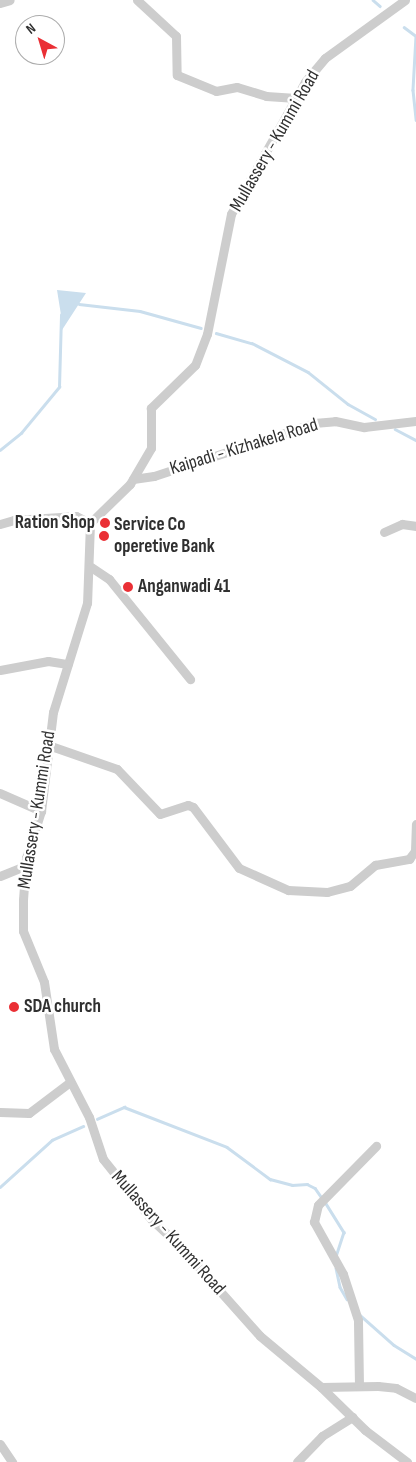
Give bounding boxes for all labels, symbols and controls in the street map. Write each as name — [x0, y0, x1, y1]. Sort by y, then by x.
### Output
north arrow — [15, 15, 65, 65]
text: N — [23, 20, 39, 38]
street label: Mullassery - Kummi Road — [225, 66, 325, 216]
street label: Kaipadi - Kizhakela Road — [167, 414, 321, 480]
place label: Ration Shop — [15, 512, 95, 534]
place label: Service Co operetive Bank — [114, 514, 215, 558]
marker: Ration Shop — [99, 517, 111, 529]
marker: Service Co operetive Bank — [98, 530, 110, 542]
place label: Anganwadi 41 — [138, 576, 230, 598]
marker: Anganwadi 41 — [122, 581, 134, 593]
street label: Mullassery - Kummi Road — [13, 729, 61, 891]
place label: SDA church — [24, 996, 101, 1018]
marker: SDA church — [8, 1001, 20, 1013]
street label: Mullassery - Kummi Road — [106, 1166, 230, 1300]

